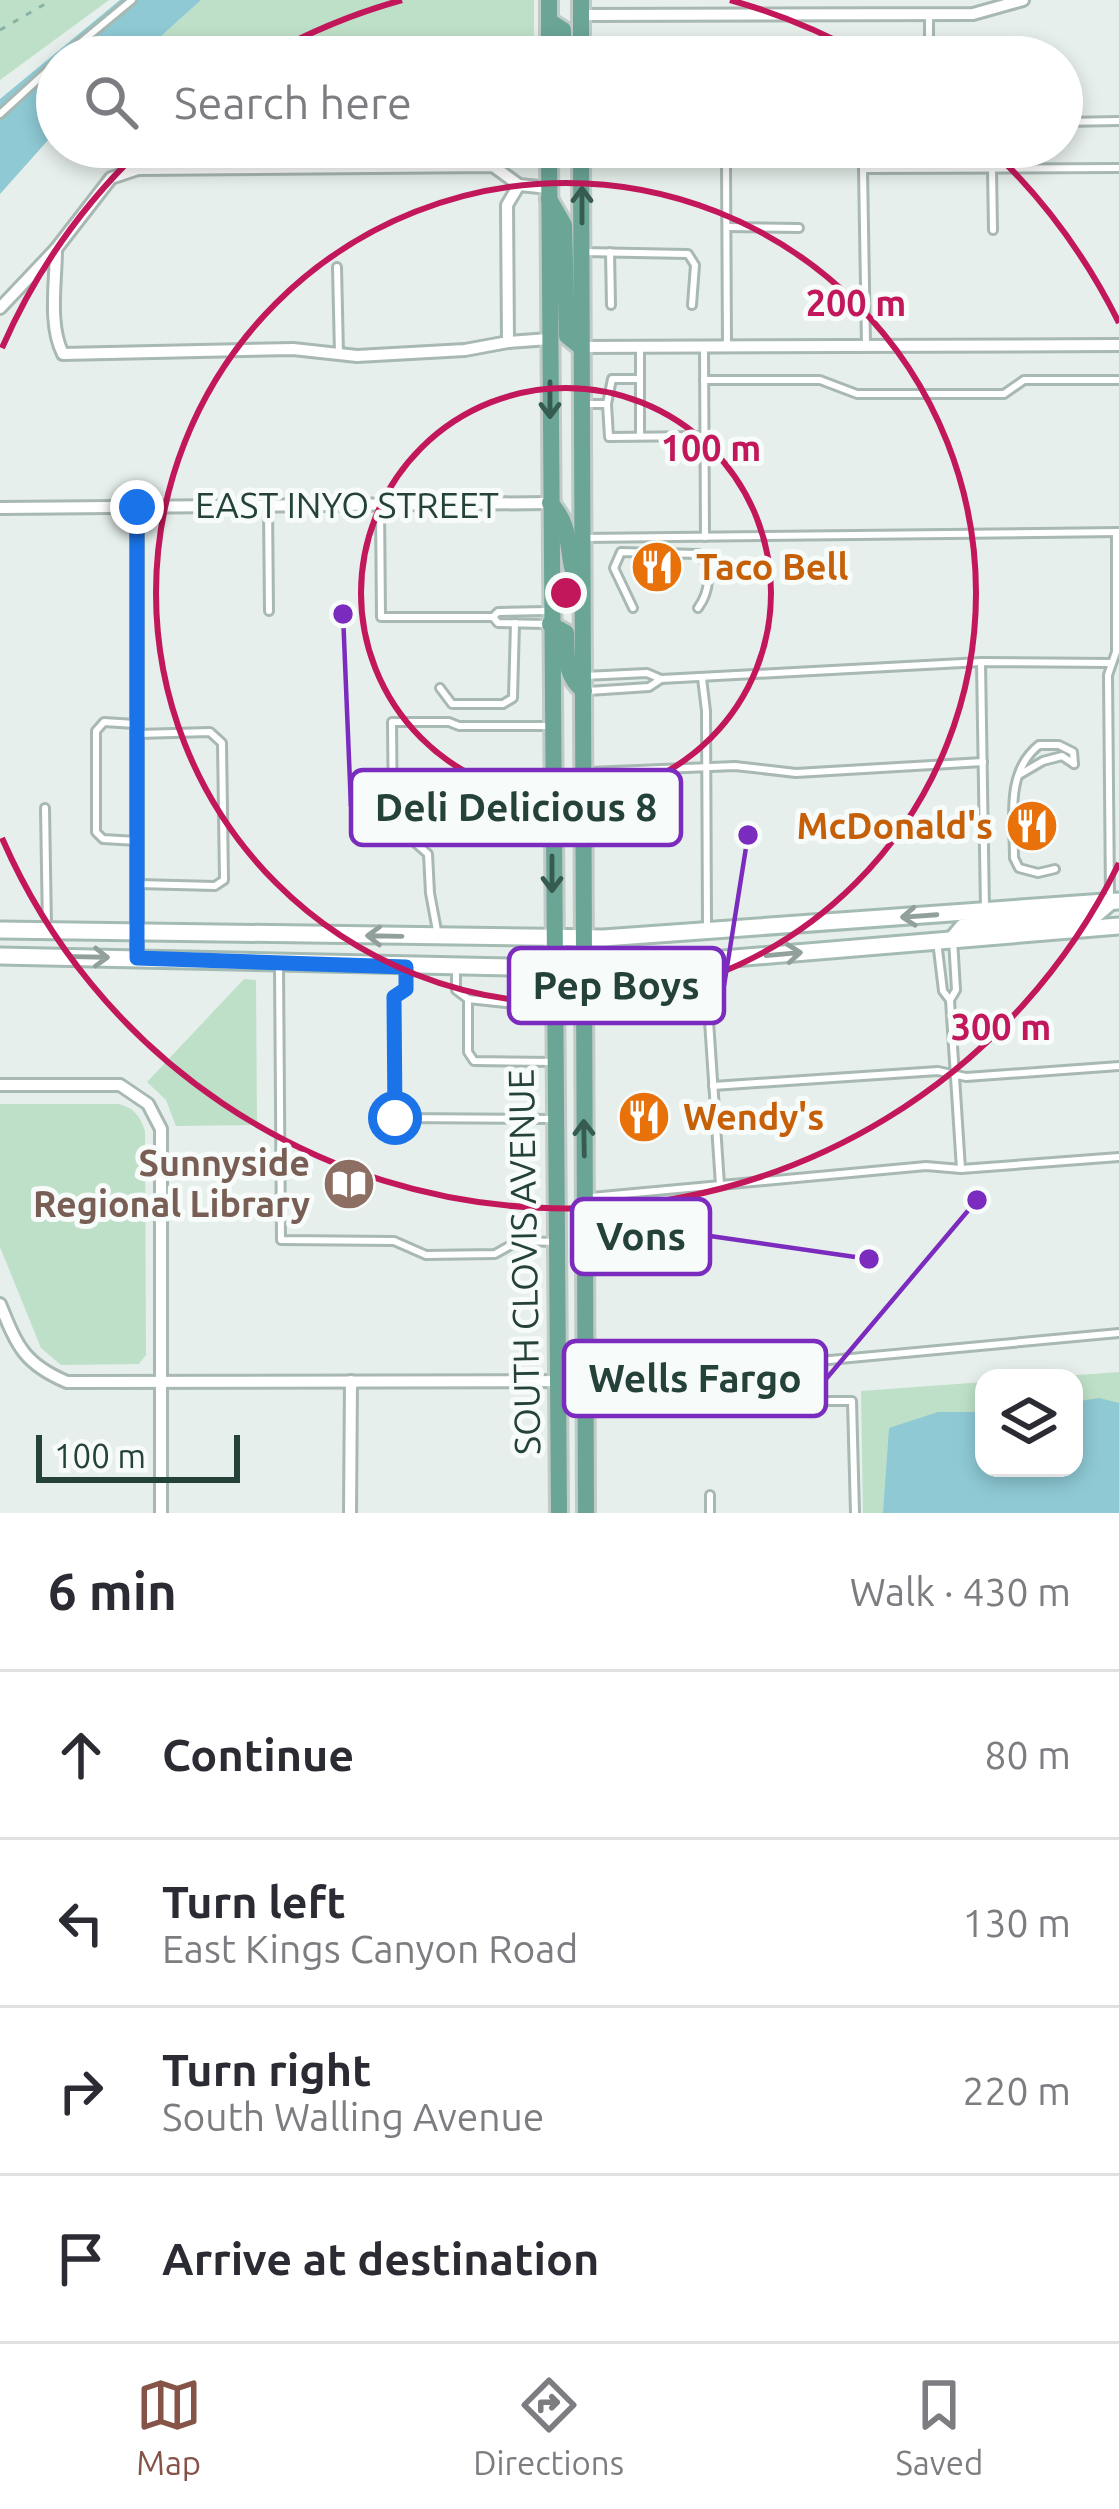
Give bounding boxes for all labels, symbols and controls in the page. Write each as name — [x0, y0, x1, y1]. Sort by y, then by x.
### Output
search box — [36, 36, 1083, 168]
icon: search — [78, 69, 144, 135]
text: Search here — [174, 77, 412, 128]
one-way arrow — [571, 186, 593, 225]
text: 200 m — [806, 282, 906, 323]
one-way arrow — [538, 380, 561, 419]
text: 100 m — [661, 427, 761, 468]
route end — [110, 480, 164, 534]
street label: EAST INYO STREET — [195, 484, 499, 525]
restaurant icon: Taco Bell — [629, 539, 685, 595]
place label: Taco Bell — [696, 546, 848, 587]
centre of rings — [545, 572, 587, 614]
callout: Deli Delicious 8 — [351, 770, 681, 845]
text: Deli Delicious 8 — [375, 785, 657, 828]
restaurant icon: McDonald's — [1004, 798, 1060, 854]
place label: McDonald's — [796, 805, 993, 846]
one-way arrow — [541, 854, 563, 893]
one-way arrow — [900, 904, 939, 927]
one-way arrow — [365, 924, 404, 947]
one-way arrow — [764, 942, 803, 965]
one-way arrow — [71, 946, 110, 968]
callout: Pep Boys — [509, 948, 724, 1023]
text: Pep Boys — [532, 963, 700, 1006]
text: 300 m — [951, 1006, 1051, 1047]
street label: SOUTH CLOVIS AVENUE — [500, 1069, 547, 1455]
restaurant icon: Wendy's — [616, 1089, 672, 1145]
route start — [368, 1091, 422, 1145]
place label: Wendy's — [683, 1096, 824, 1137]
one-way arrow — [573, 1119, 595, 1158]
place label: Sunnyside Regional Library — [33, 1142, 310, 1224]
library icon: Sunnyside Regional Library — [321, 1156, 377, 1212]
callout: Vons — [572, 1199, 710, 1274]
text: Vons — [596, 1214, 686, 1257]
callout: Wells Fargo — [564, 1341, 826, 1416]
text: Wells Fargo — [588, 1356, 802, 1399]
map controls — [975, 1369, 1083, 1477]
button: layers — [975, 1369, 1083, 1477]
scale bar — [36, 1429, 240, 1482]
text: 100 m — [54, 1437, 146, 1474]
text: 6 min — [48, 1562, 177, 1620]
text: Walk · 430 m — [850, 1570, 1071, 1613]
icon: ahead — [48, 1722, 114, 1788]
text: Continue — [162, 1729, 354, 1780]
text: 80 m — [984, 1733, 1071, 1776]
text: Turn left — [162, 1876, 346, 1927]
icon: left — [48, 1890, 114, 1956]
text: 130 m — [962, 1901, 1071, 1944]
text: East Kings Canyon Road — [162, 1927, 578, 1970]
text: Turn right — [162, 2044, 371, 2095]
icon: right — [48, 2058, 114, 2124]
text: 220 m — [962, 2069, 1071, 2112]
text: South Walling Avenue — [162, 2095, 544, 2138]
icon: arrive — [48, 2226, 114, 2292]
text: Arrive at destination — [162, 2233, 599, 2284]
tab: Map — [136, 2372, 202, 2481]
tab: Directions — [473, 2372, 624, 2481]
tab: Saved — [895, 2372, 983, 2481]

